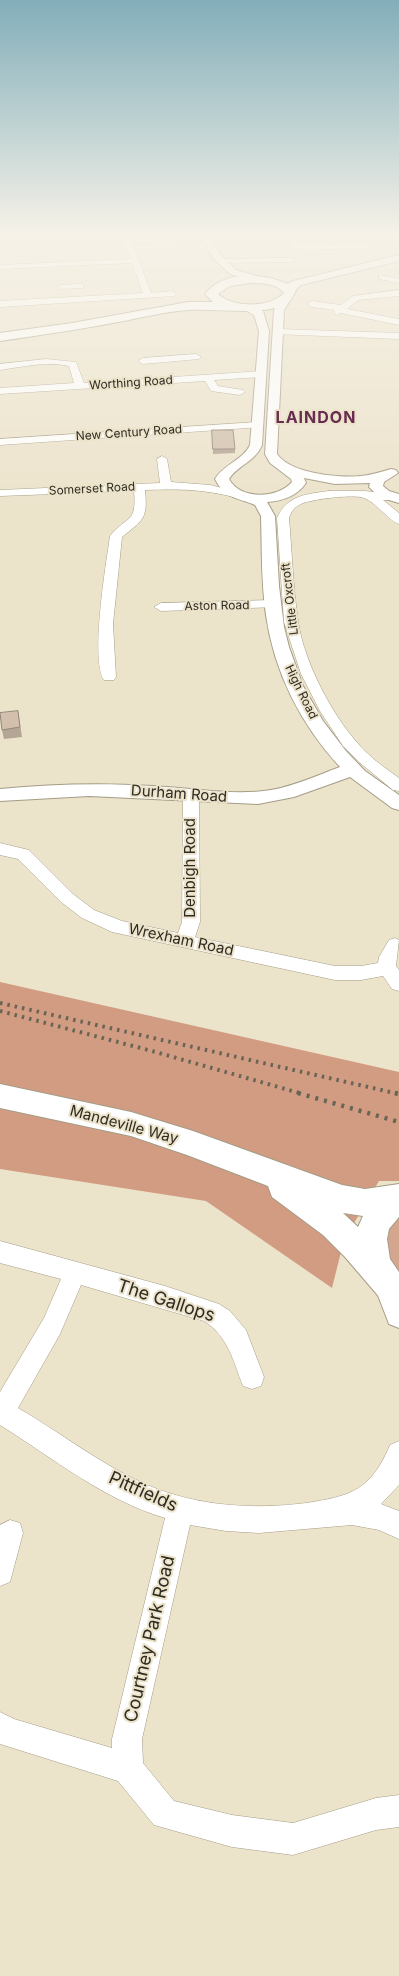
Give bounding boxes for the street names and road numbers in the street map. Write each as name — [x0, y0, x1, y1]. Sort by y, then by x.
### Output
street label: Worthing Road — [89, 373, 173, 393]
street label: New Century Road — [75, 422, 183, 444]
street label: Somerset Road — [48, 480, 136, 498]
street label: Little Oxcroft — [278, 562, 302, 636]
street label: Aston Road — [184, 598, 250, 614]
street label: High Road — [282, 663, 320, 721]
street label: Durham Road — [130, 782, 228, 806]
street label: Denbigh Road — [181, 818, 199, 918]
street label: Wrexham Road — [127, 920, 235, 960]
street label: Mandeville Way — [68, 1102, 180, 1148]
street label: The Gallops — [114, 1275, 218, 1327]
street label: Pittfields — [105, 1467, 181, 1517]
street label: Courtney Park Road — [120, 1554, 180, 1724]

